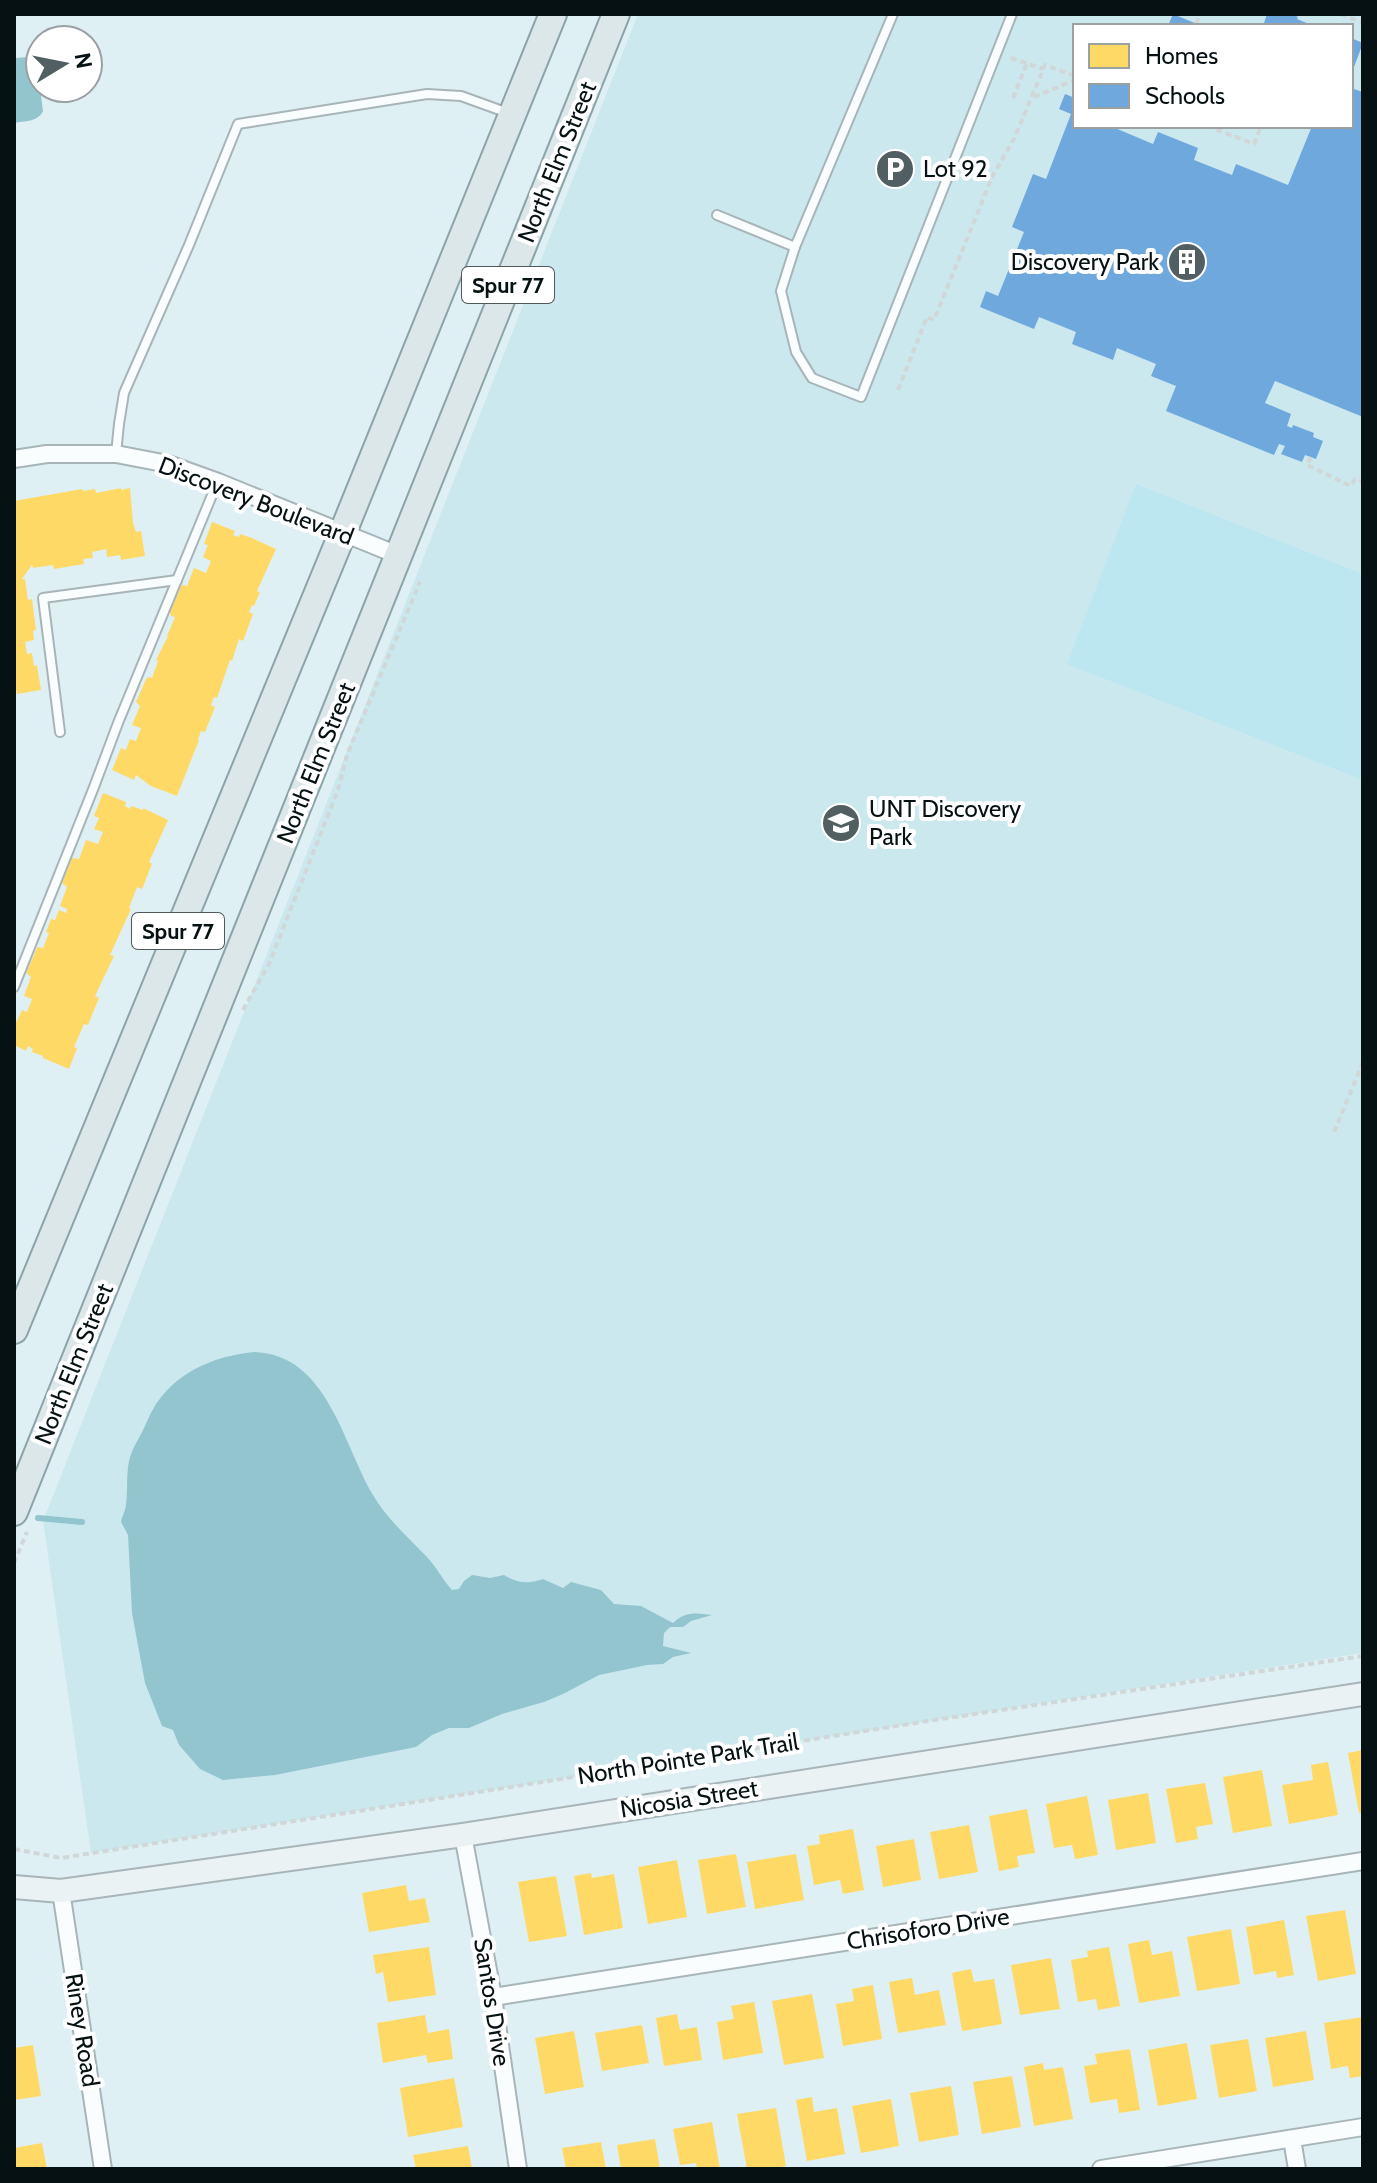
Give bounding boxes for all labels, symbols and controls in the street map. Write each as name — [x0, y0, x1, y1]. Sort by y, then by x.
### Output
north arrow — [24, 24, 104, 104]
legend — [1073, 24, 1353, 128]
text: Homes — [1145, 41, 1218, 70]
text: N — [69, 51, 98, 71]
street label: North Elm Street — [511, 77, 602, 246]
text: Schools — [1145, 81, 1225, 110]
parking icon: Lot 92 — [874, 148, 916, 190]
place label: Lot 92 — [923, 154, 988, 183]
building icon: Discovery Park — [1166, 241, 1208, 283]
place label: Discovery Park — [1011, 247, 1159, 276]
road number: Spur 77 — [462, 267, 554, 303]
street label: Discovery Boulevard — [155, 450, 358, 551]
street label: North Elm Street — [270, 678, 361, 847]
place label: UNT Discovery Park — [869, 794, 1021, 851]
school or university icon: UNT Discovery Park — [820, 802, 862, 844]
road number: Spur 77 — [132, 913, 224, 949]
street label: North Elm Street — [28, 1279, 119, 1448]
street label: North Pointe Park Trail — [575, 1727, 801, 1790]
street label: Nicosia Street — [618, 1773, 760, 1824]
street label: Chrisoforo Drive — [845, 1901, 1011, 1956]
street label: Santos Drive — [468, 1936, 517, 2068]
street label: Riney Road — [59, 1971, 106, 2089]

